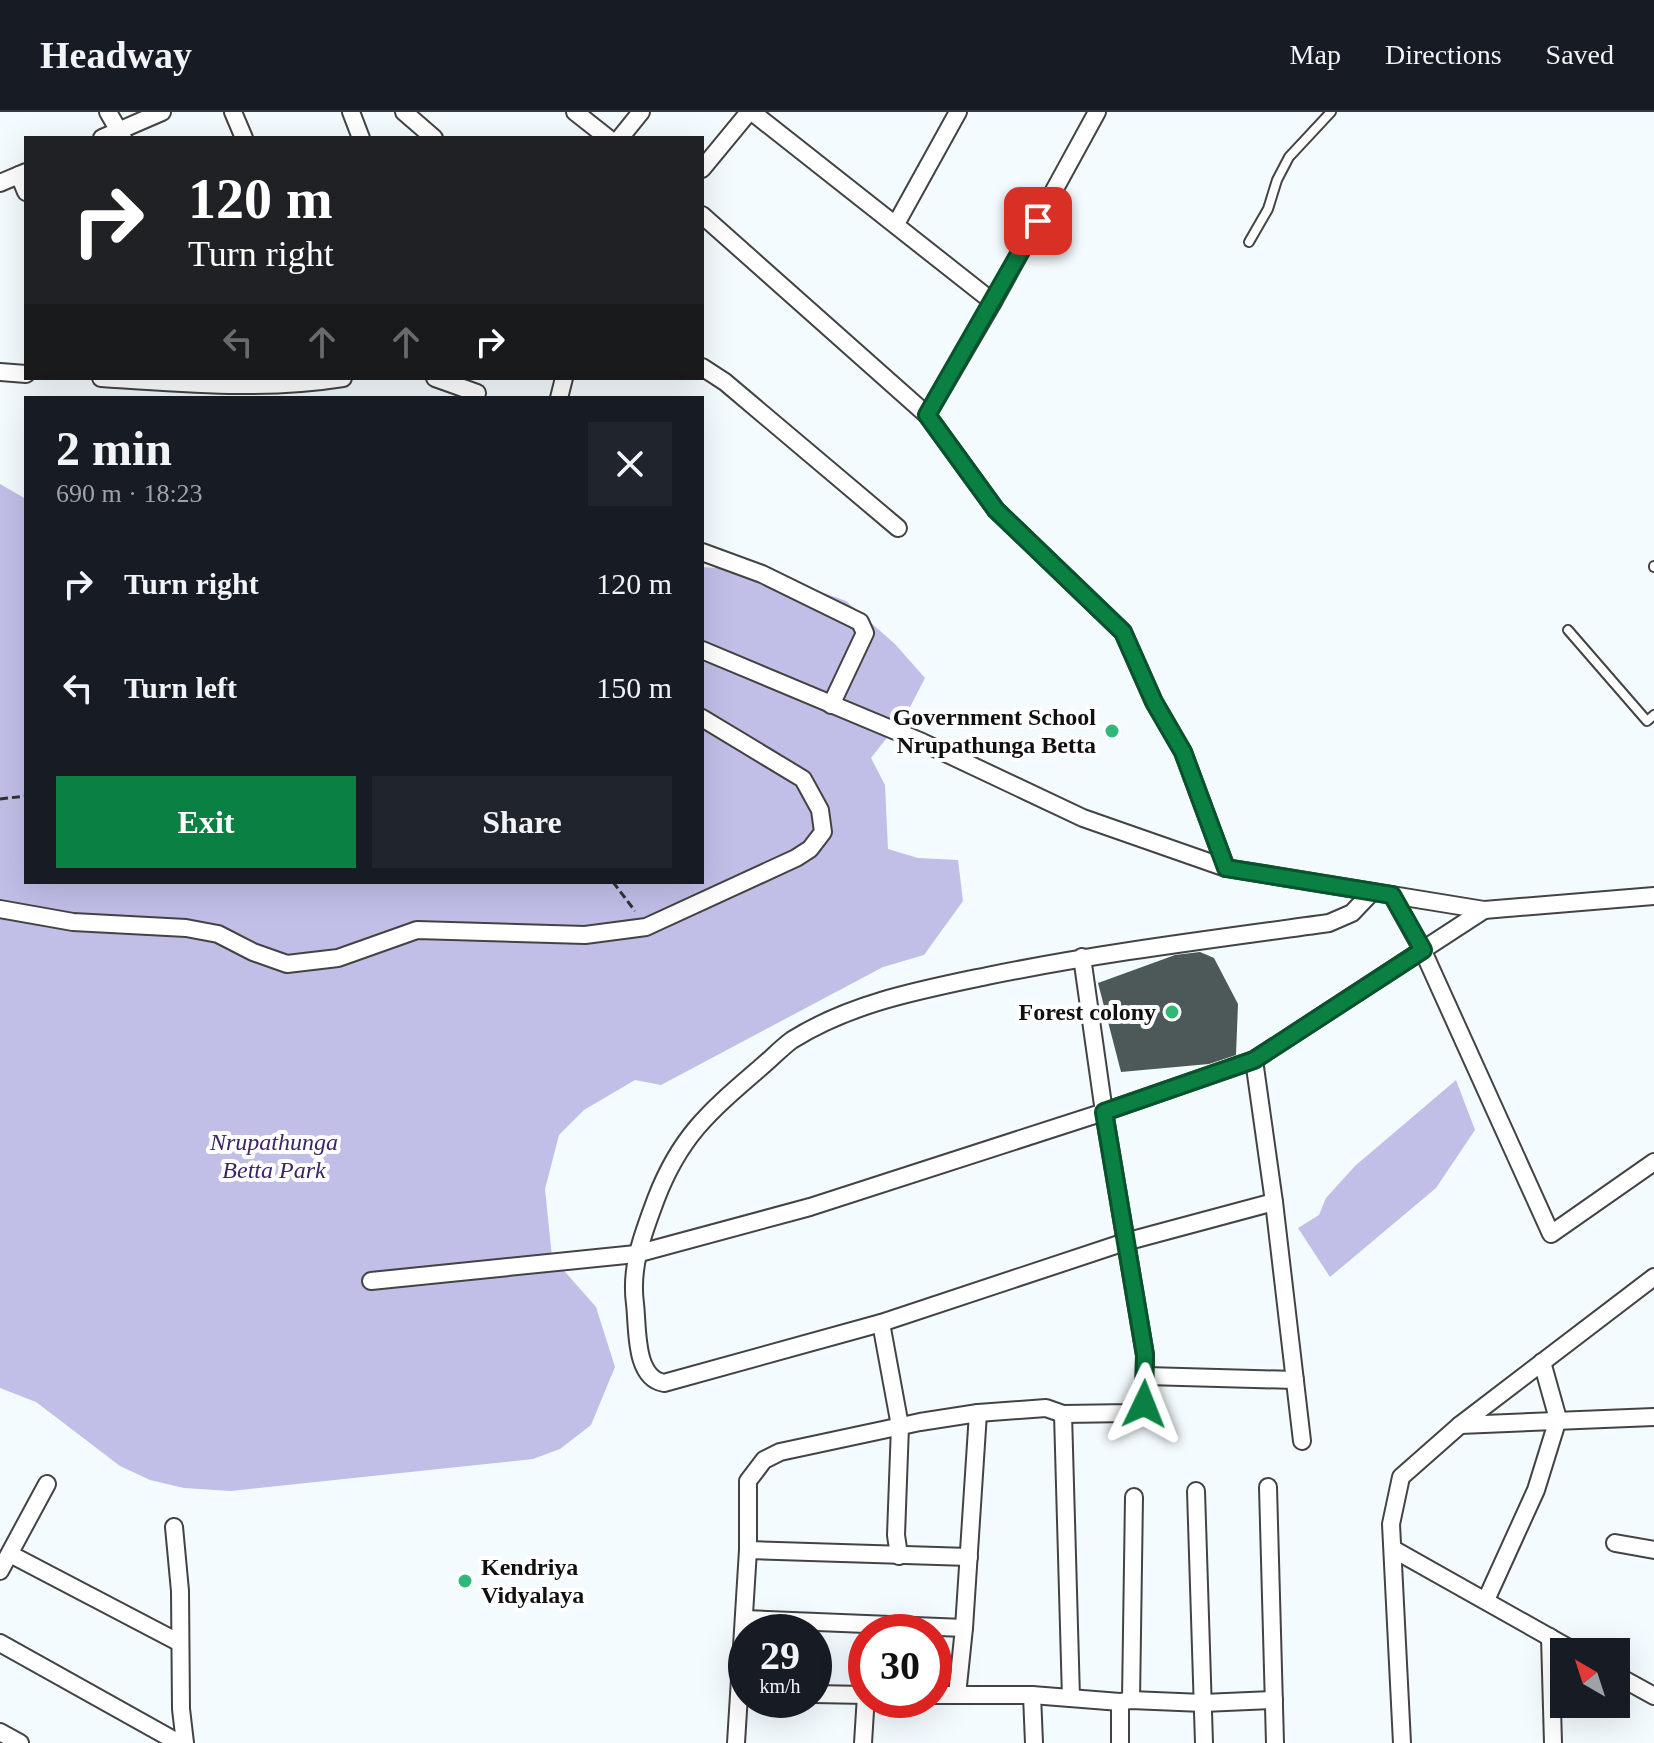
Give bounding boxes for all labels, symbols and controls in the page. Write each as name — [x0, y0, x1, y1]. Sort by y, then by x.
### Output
text: Headway — [40, 34, 192, 76]
text: Map — [1290, 39, 1341, 70]
text: Directions — [1385, 39, 1502, 70]
text: Saved — [1546, 39, 1614, 70]
icon: right — [56, 168, 160, 272]
text: 120 m — [188, 168, 333, 230]
pin — [1004, 187, 1072, 255]
icon: arrive — [1016, 199, 1060, 243]
text: Turn right — [188, 234, 334, 274]
icon: left — [216, 320, 260, 364]
icon: ahead — [300, 320, 344, 364]
icon: ahead — [384, 320, 428, 364]
icon: right — [468, 320, 512, 364]
text: 2 min — [56, 422, 172, 475]
button: close — [588, 422, 672, 506]
text: 690 m · 18:23 — [56, 479, 203, 508]
icon: right — [56, 562, 100, 606]
text: Turn right — [124, 567, 259, 600]
text: 120 m — [596, 567, 672, 600]
icon: left — [56, 666, 100, 710]
text: Turn left — [124, 671, 237, 704]
text: 150 m — [596, 671, 672, 704]
place label: Government School Nrupathunga Betta — [893, 704, 1096, 758]
marker: Government School Nrupathunga Betta — [1103, 722, 1121, 740]
button: Exit — [56, 776, 356, 868]
button: Share — [372, 776, 672, 868]
place label: Forest colony — [1018, 999, 1156, 1025]
marker: Forest colony — [1163, 1003, 1181, 1021]
park label: Nrupathunga Betta Park — [209, 1129, 338, 1183]
position arrow — [1102, 1362, 1186, 1446]
place label: Kendriya Vidyalaya — [481, 1554, 584, 1608]
marker: Kendriya Vidyalaya — [456, 1572, 474, 1590]
speed limit sign: 30 — [848, 1614, 952, 1718]
text: 29 — [760, 1633, 800, 1678]
north arrow — [1550, 1638, 1630, 1718]
map controls — [1550, 1638, 1630, 1718]
text: km/h — [759, 1675, 801, 1697]

